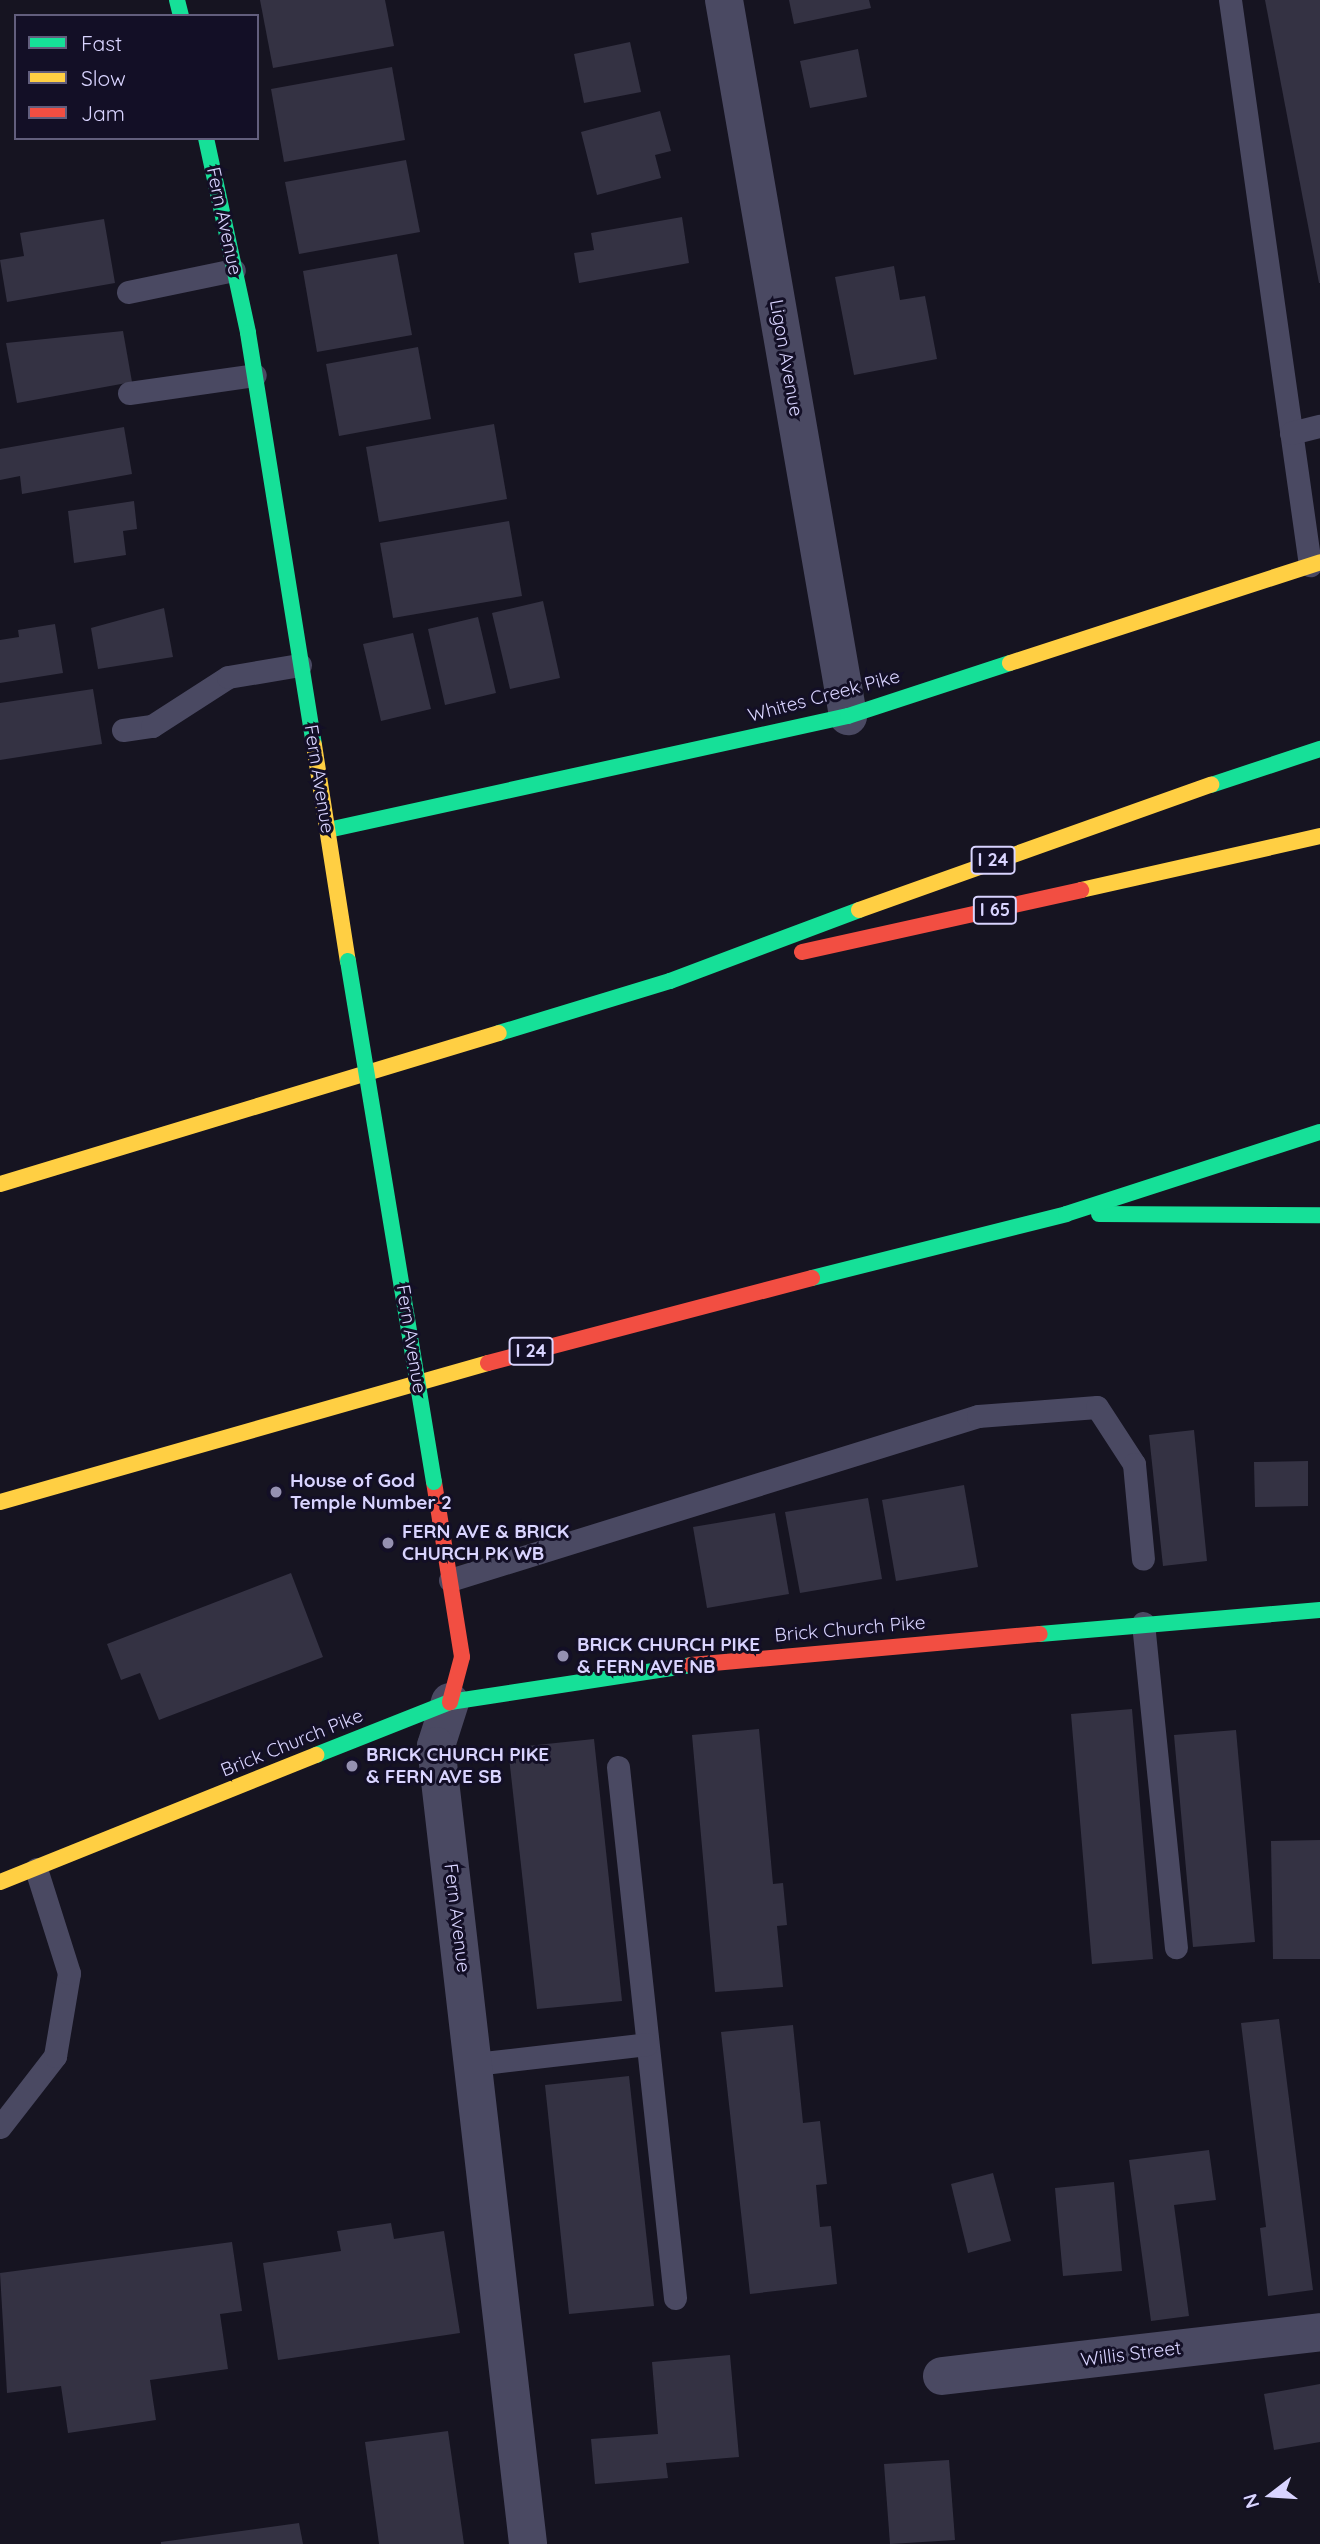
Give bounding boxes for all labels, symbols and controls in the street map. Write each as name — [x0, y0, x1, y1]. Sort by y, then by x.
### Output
legend — [14, 14, 259, 140]
text: Fast — [81, 30, 122, 56]
text: Slow — [81, 65, 126, 91]
text: Jam — [81, 100, 125, 126]
street label: Fern Avenue — [201, 165, 247, 277]
street label: Ligon Avenue — [765, 298, 807, 418]
street label: Whites Creek Pike — [746, 665, 902, 727]
street label: Fern Avenue — [299, 723, 339, 835]
road number: I 24 — [970, 846, 1016, 874]
road number: I 65 — [972, 896, 1018, 925]
street label: Fern Avenue — [391, 1283, 431, 1395]
road number: I 24 — [508, 1336, 554, 1366]
place label: House of God Temple Number 2 — [290, 1470, 452, 1514]
marker: House of God Temple Number 2 — [268, 1484, 284, 1500]
place label: FERN AVE & BRICK CHURCH PK WB — [402, 1521, 569, 1565]
marker: FERN AVE & BRICK CHURCH PK WB — [380, 1535, 396, 1551]
street label: Brick Church Pike — [774, 1611, 926, 1647]
place label: BRICK CHURCH PIKE & FERN AVE NB — [577, 1634, 760, 1678]
marker: BRICK CHURCH PIKE & FERN AVE NB — [555, 1648, 571, 1664]
street label: Brick Church Pike — [217, 1704, 367, 1782]
place label: BRICK CHURCH PIKE & FERN AVE SB — [366, 1744, 549, 1788]
marker: BRICK CHURCH PIKE & FERN AVE SB — [344, 1758, 360, 1774]
street label: Fern Avenue — [439, 1862, 475, 1974]
street label: Willis Street — [1079, 2337, 1183, 2371]
north arrow — [1236, 2460, 1306, 2530]
text: N — [1237, 2491, 1264, 2511]

